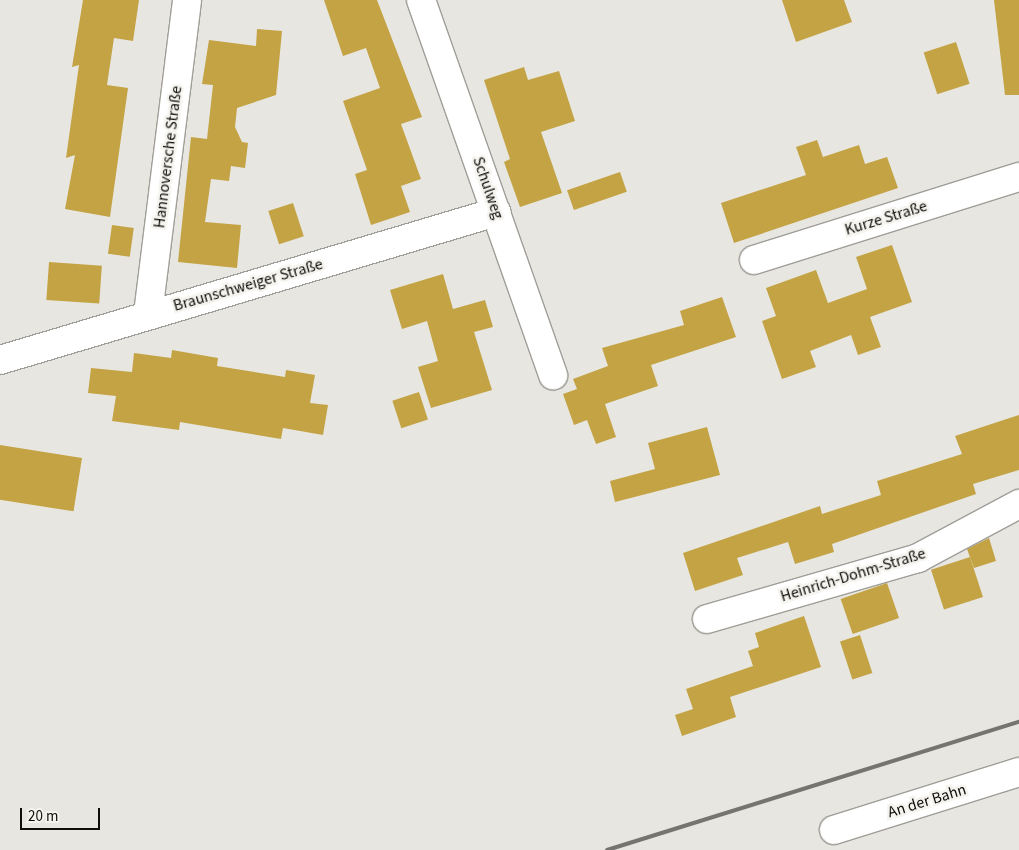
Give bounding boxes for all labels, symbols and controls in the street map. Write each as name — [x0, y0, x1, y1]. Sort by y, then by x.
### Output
street label: Hannoversche Straße — [150, 85, 186, 229]
street label: Schulweg — [468, 154, 508, 222]
street label: Kurze Straße — [843, 196, 929, 240]
street label: Braunschweiger Straße — [171, 254, 325, 316]
street label: Heinrich-Dohm-Straße — [778, 544, 928, 606]
street label: An der Bahn — [885, 780, 969, 822]
scale bar — [22, 798, 102, 830]
text: 20 m — [28, 806, 58, 827]

